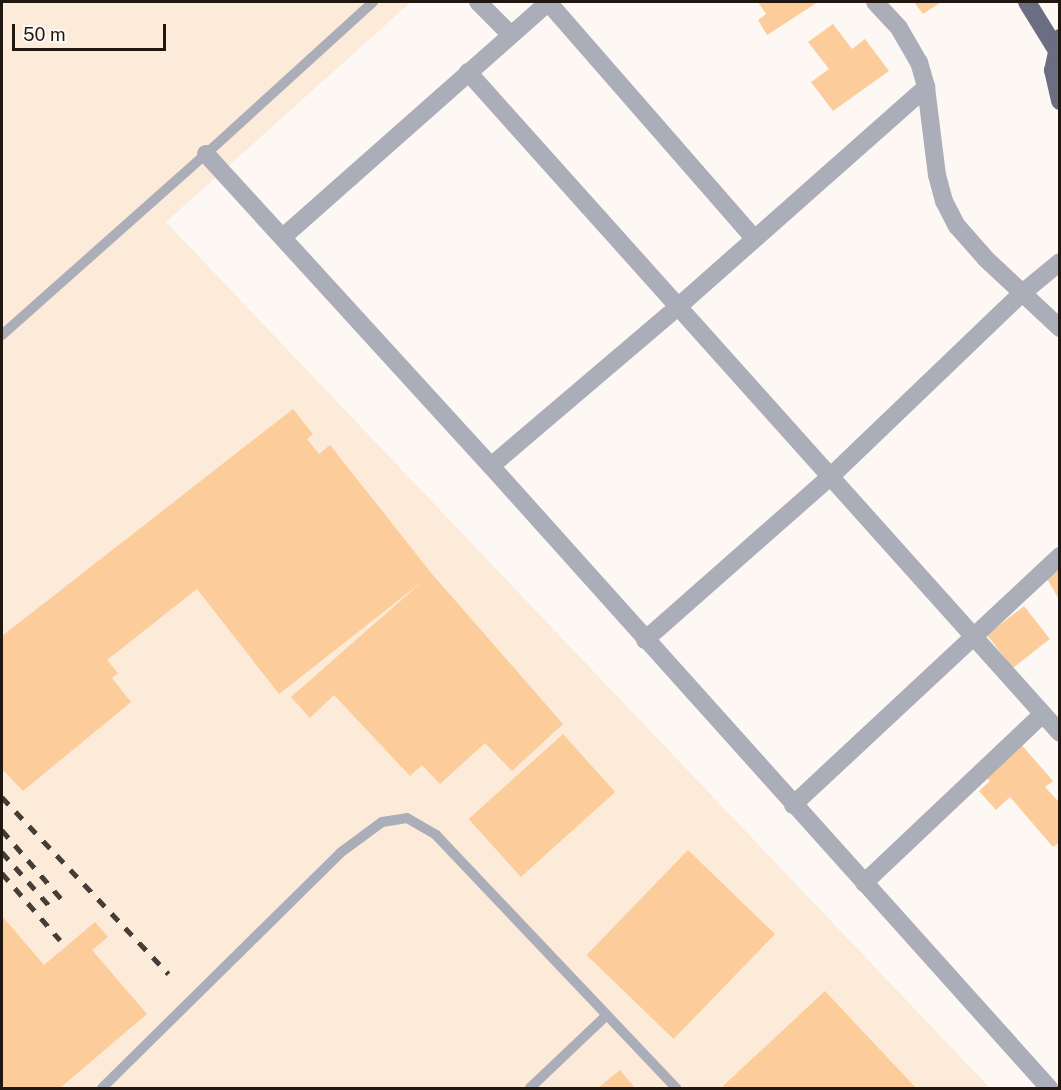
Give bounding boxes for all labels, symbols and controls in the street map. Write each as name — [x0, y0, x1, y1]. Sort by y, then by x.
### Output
scale bar — [15, 12, 170, 50]
text: 50 m — [23, 24, 66, 45]

